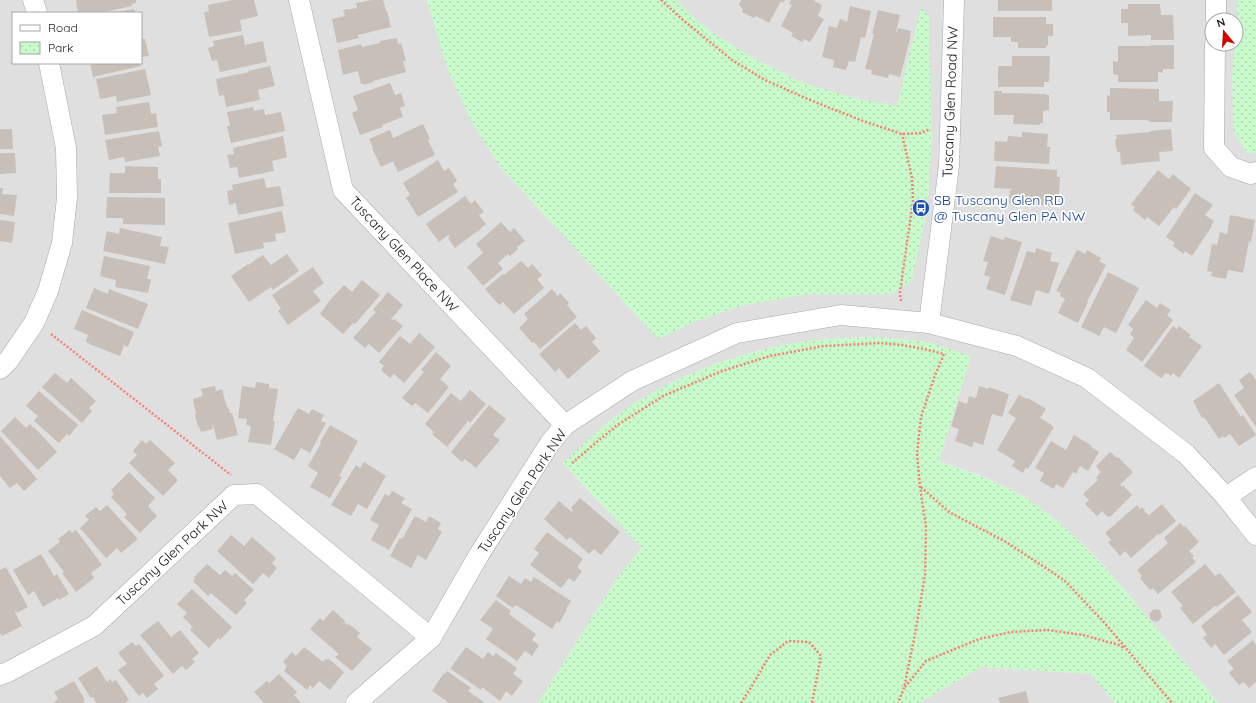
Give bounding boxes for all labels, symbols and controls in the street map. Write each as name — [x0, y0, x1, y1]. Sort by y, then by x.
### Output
legend — [12, 12, 142, 64]
north arrow — [1204, 12, 1244, 52]
text: N — [1215, 15, 1227, 30]
text: Road — [48, 20, 78, 35]
street label: Tuscany Glen Road NW — [938, 25, 962, 178]
text: Park — [48, 40, 73, 55]
place label: SB Tuscany Glen RD @ Tuscany Glen PA NW — [934, 191, 1086, 225]
street label: Tuscany Glen Place NW — [346, 192, 463, 316]
bus stop icon: SB Tuscany Glen RD @ Tuscany Glen PA NW — [911, 198, 931, 218]
street label: Tuscany Glen Park NW — [474, 425, 571, 557]
street label: Tuscany Glen Park NW — [112, 496, 232, 610]

